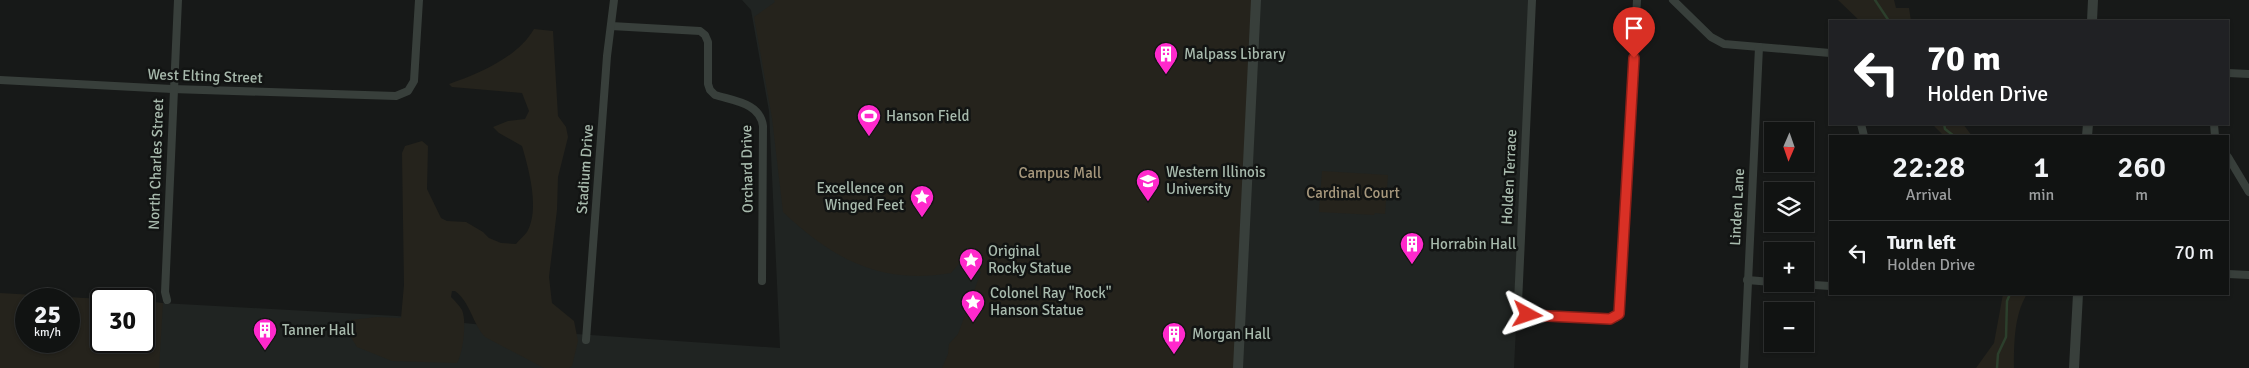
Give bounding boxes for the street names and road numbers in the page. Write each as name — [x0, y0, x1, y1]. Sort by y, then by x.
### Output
street label: West Elting Street — [147, 65, 263, 87]
street label: North Charles Street — [145, 98, 167, 230]
street label: Stadium Drive — [573, 123, 597, 215]
street label: Orchard Drive — [737, 125, 757, 213]
street label: Holden Terrace — [1498, 129, 1520, 225]
street label: Linden Lane — [1726, 168, 1748, 246]

